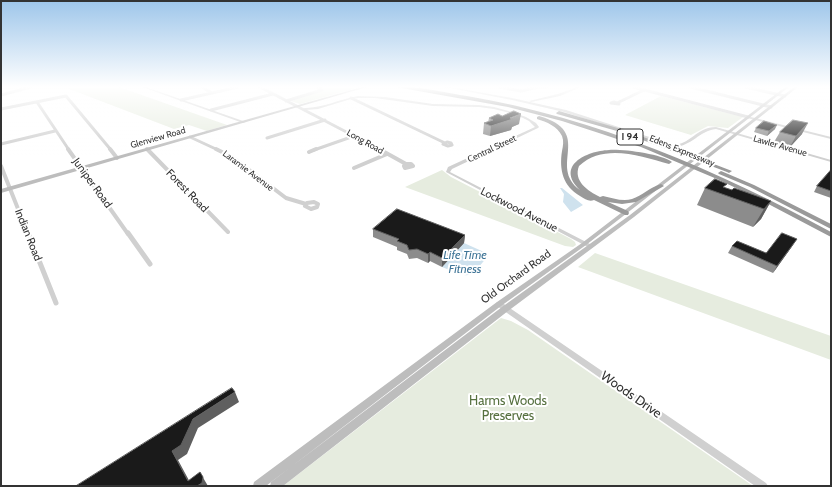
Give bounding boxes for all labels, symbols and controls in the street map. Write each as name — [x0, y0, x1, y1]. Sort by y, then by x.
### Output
street label: Glenview Road — [129, 125, 187, 151]
street label: Long Road — [345, 127, 385, 157]
road number: I 94 — [617, 129, 643, 145]
street label: Central Street — [466, 133, 518, 165]
street label: Edens Expressway — [648, 133, 716, 169]
street label: Lawler Avenue — [752, 133, 808, 159]
street label: Laramie Avenue — [220, 148, 276, 194]
street label: Juniper Road — [69, 155, 115, 211]
street label: Forest Road — [163, 167, 211, 215]
street label: Lockwood Avenue — [478, 185, 560, 235]
street label: Indian Road — [12, 207, 44, 263]
street label: Old Orchard Road — [478, 247, 554, 307]
water label: Life Time Fitness — [443, 248, 487, 276]
street label: Woods Drive — [598, 368, 664, 422]
park label: Harms Woods Preserves — [469, 393, 547, 424]

